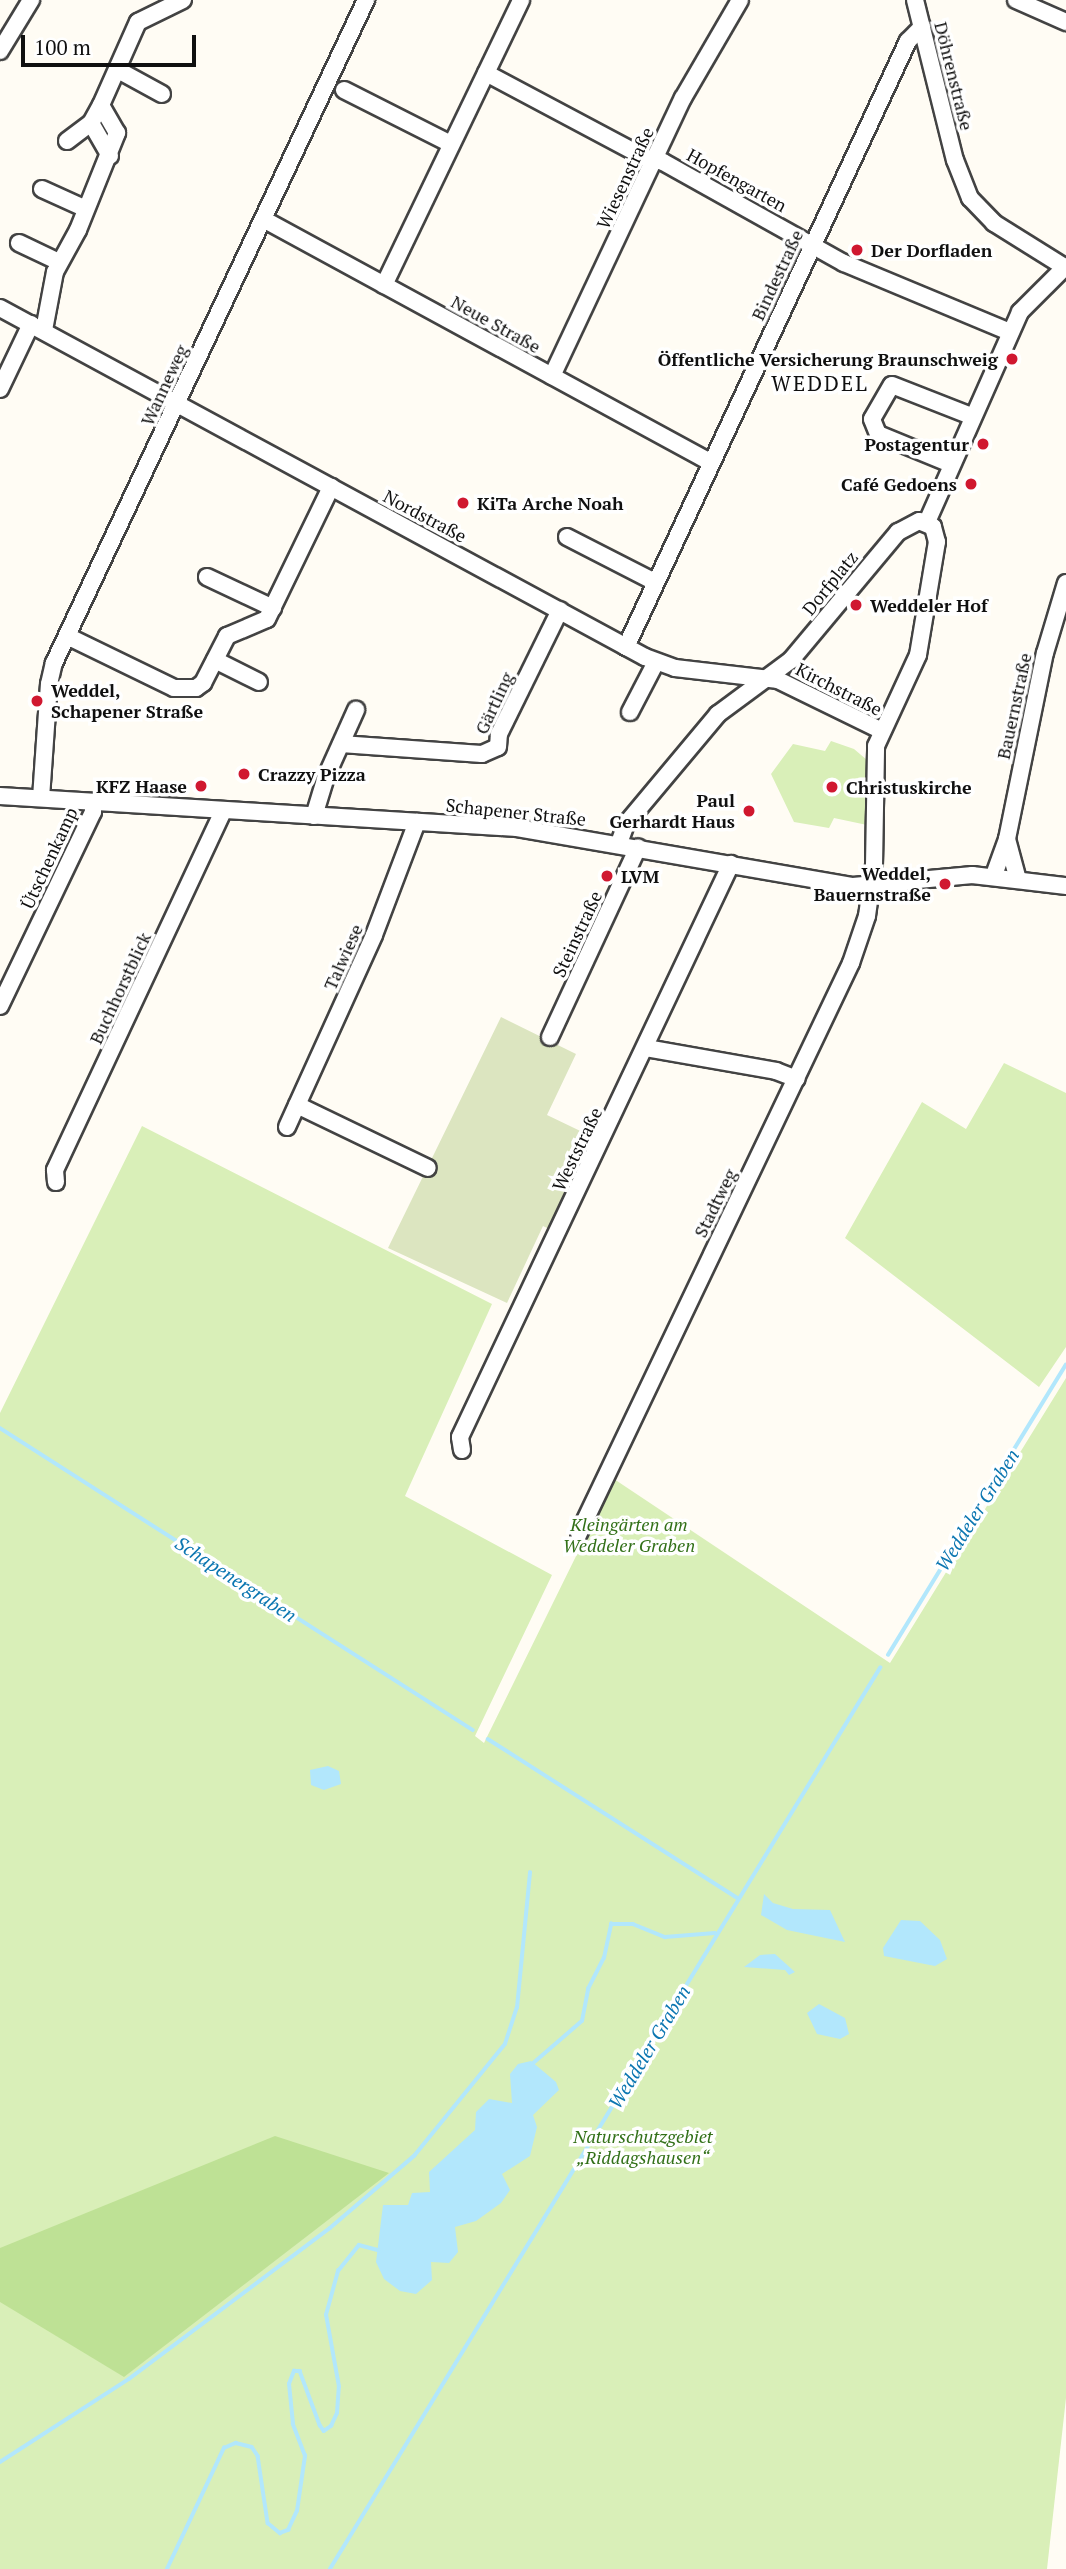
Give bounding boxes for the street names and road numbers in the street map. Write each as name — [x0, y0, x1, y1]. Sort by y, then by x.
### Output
street label: Döhrenstraße — [930, 20, 978, 132]
street label: Wiesenstraße — [592, 124, 658, 232]
street label: Hopfengarten — [683, 144, 791, 216]
street label: Bindestraße — [747, 226, 807, 324]
street label: Neue Straße — [448, 291, 544, 357]
street label: Wanneweg — [136, 341, 192, 429]
street label: Nordstraße — [380, 485, 470, 547]
street label: Dorfplatz — [798, 547, 862, 619]
street label: Bauernstraße — [992, 651, 1036, 761]
street label: Kirchstraße — [792, 658, 886, 720]
street label: Gärtling — [470, 669, 518, 737]
street label: Schapener Straße — [445, 794, 587, 830]
street label: Ütschenkamp — [16, 804, 82, 912]
street label: Steinstraße — [548, 888, 606, 980]
street label: Talwiese — [319, 921, 367, 993]
street label: Buchhorstblick — [85, 929, 155, 1047]
street label: Weststraße — [548, 1104, 606, 1194]
street label: Stadtweg — [689, 1165, 741, 1241]

